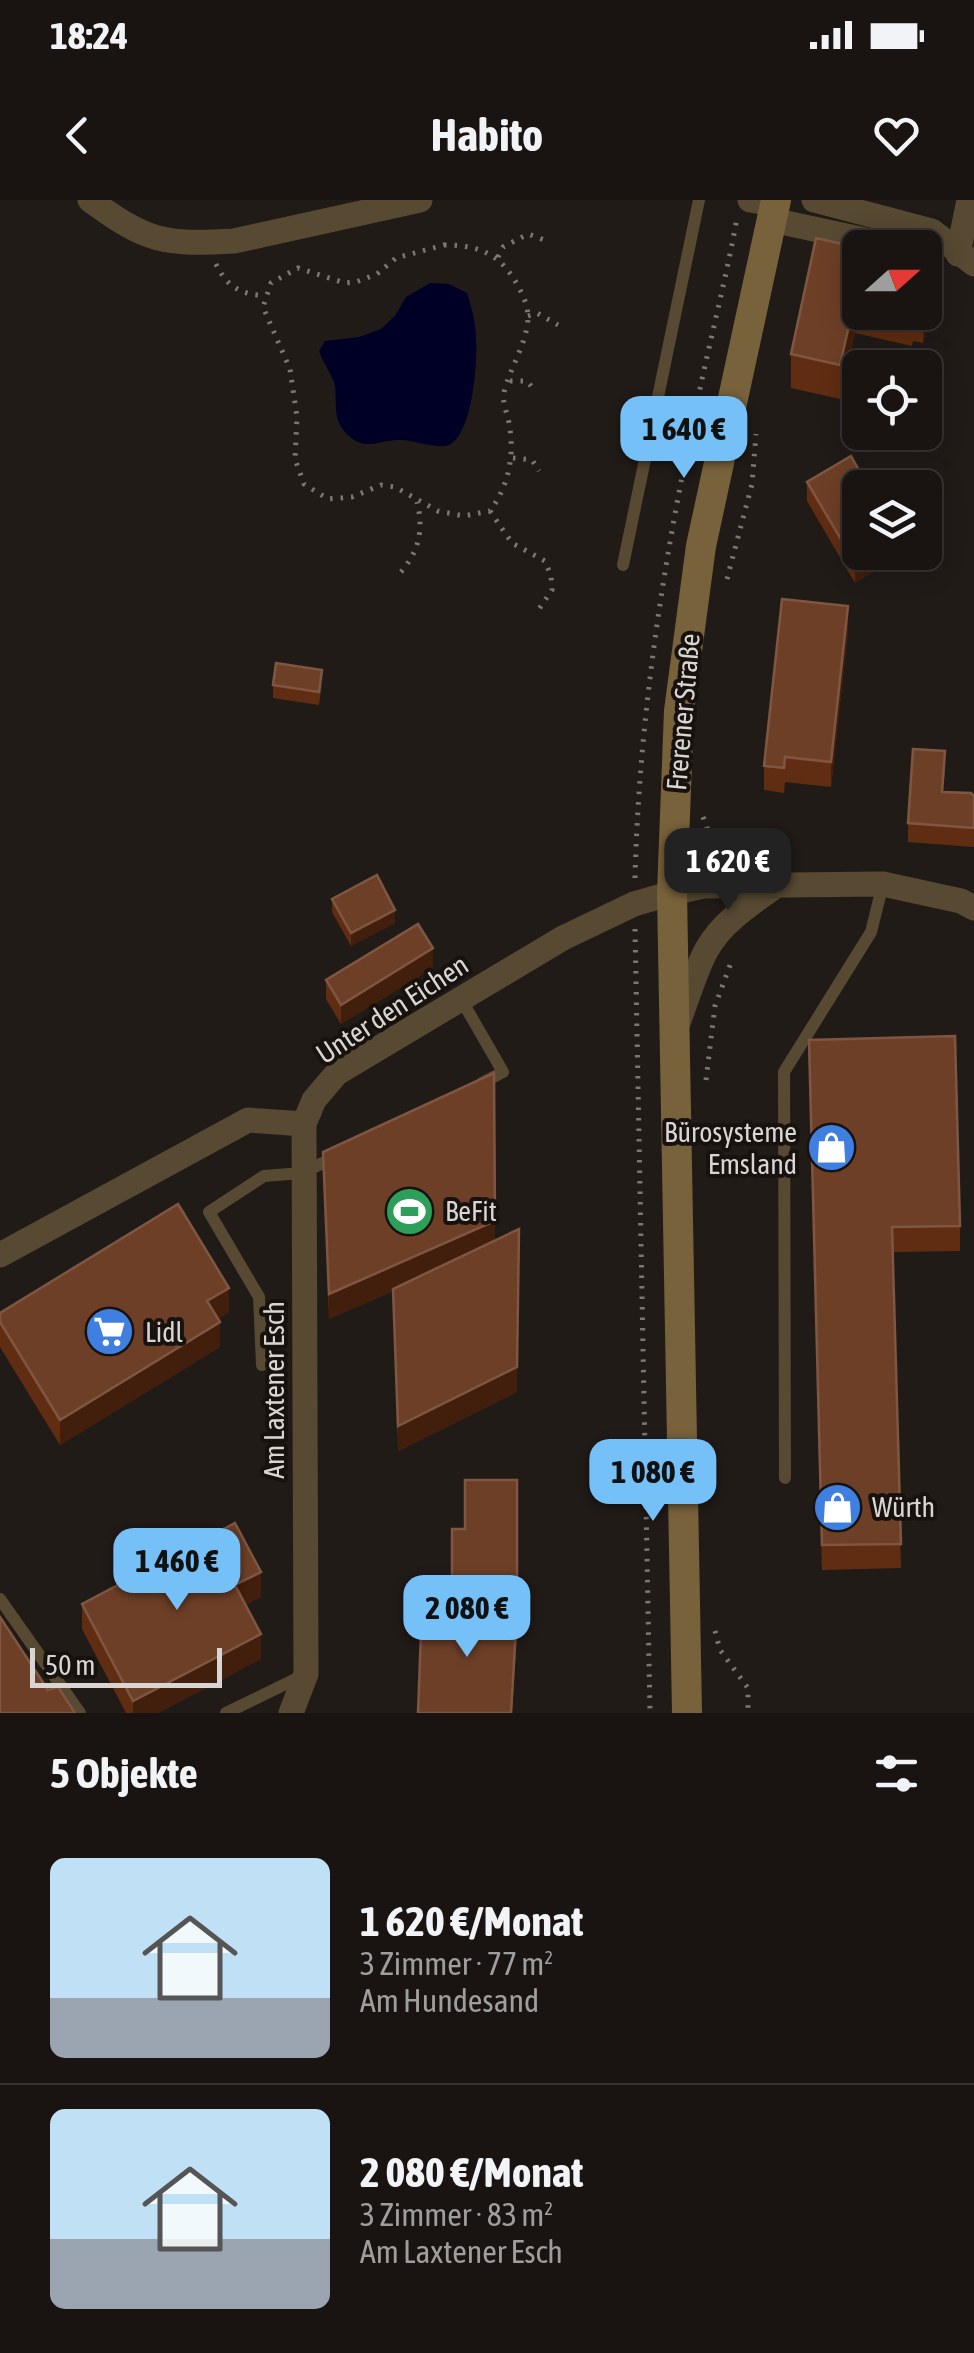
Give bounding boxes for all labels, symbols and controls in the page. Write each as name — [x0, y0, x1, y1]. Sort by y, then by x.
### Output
text: 18:24 — [50, 14, 128, 57]
icon: back — [50, 108, 105, 163]
icon: heart — [869, 108, 924, 163]
text: Habito — [431, 109, 543, 161]
north arrow — [842, 230, 942, 330]
map controls — [842, 230, 942, 570]
button: locate — [842, 350, 942, 450]
pin: 1 640 € — [592, 396, 776, 481]
text: 1 640 € — [642, 410, 726, 447]
button: layers — [842, 470, 942, 570]
street label: Frerener Straße — [660, 632, 706, 792]
pin: 1 620 € — [636, 828, 820, 913]
text: 1 620 € — [686, 842, 770, 879]
street label: Unter den Eichen — [310, 948, 474, 1070]
place label: Bürosysteme Emsland — [664, 1116, 797, 1180]
shop icon: Bürosysteme Emsland — [806, 1122, 858, 1174]
sports icon: BeFit — [384, 1185, 436, 1237]
place label: BeFit — [445, 1195, 497, 1227]
street label: Am Laxtener Esch — [258, 1301, 290, 1479]
supermarket icon: Lidl — [84, 1306, 136, 1358]
place label: Lidl — [145, 1316, 184, 1348]
pin: 1 080 € — [561, 1439, 745, 1524]
text: 1 080 € — [611, 1453, 695, 1490]
shop icon: Würth — [811, 1481, 863, 1533]
place label: Würth — [872, 1491, 935, 1523]
pin: 1 460 € — [85, 1528, 269, 1613]
text: 1 460 € — [135, 1542, 219, 1579]
pin: 2 080 € — [375, 1575, 559, 1660]
text: 2 080 € — [425, 1589, 509, 1626]
scale bar — [30, 1643, 222, 1688]
text: 50 m — [45, 1649, 95, 1681]
icon: filters — [869, 1746, 924, 1801]
text: 5 Objekte — [50, 1749, 198, 1797]
text: 1 620 €/Monat — [360, 1897, 583, 1945]
icon: home — [130, 1898, 250, 2018]
text: 3 Zimmer · 77 m² — [360, 1945, 553, 1982]
text: Am Hundesand — [360, 1982, 539, 2019]
text: 2 080 €/Monat — [360, 2148, 583, 2196]
icon: home — [130, 2149, 250, 2269]
text: 3 Zimmer · 83 m² — [360, 2196, 553, 2233]
text: Am Laxtener Esch — [360, 2233, 563, 2270]

